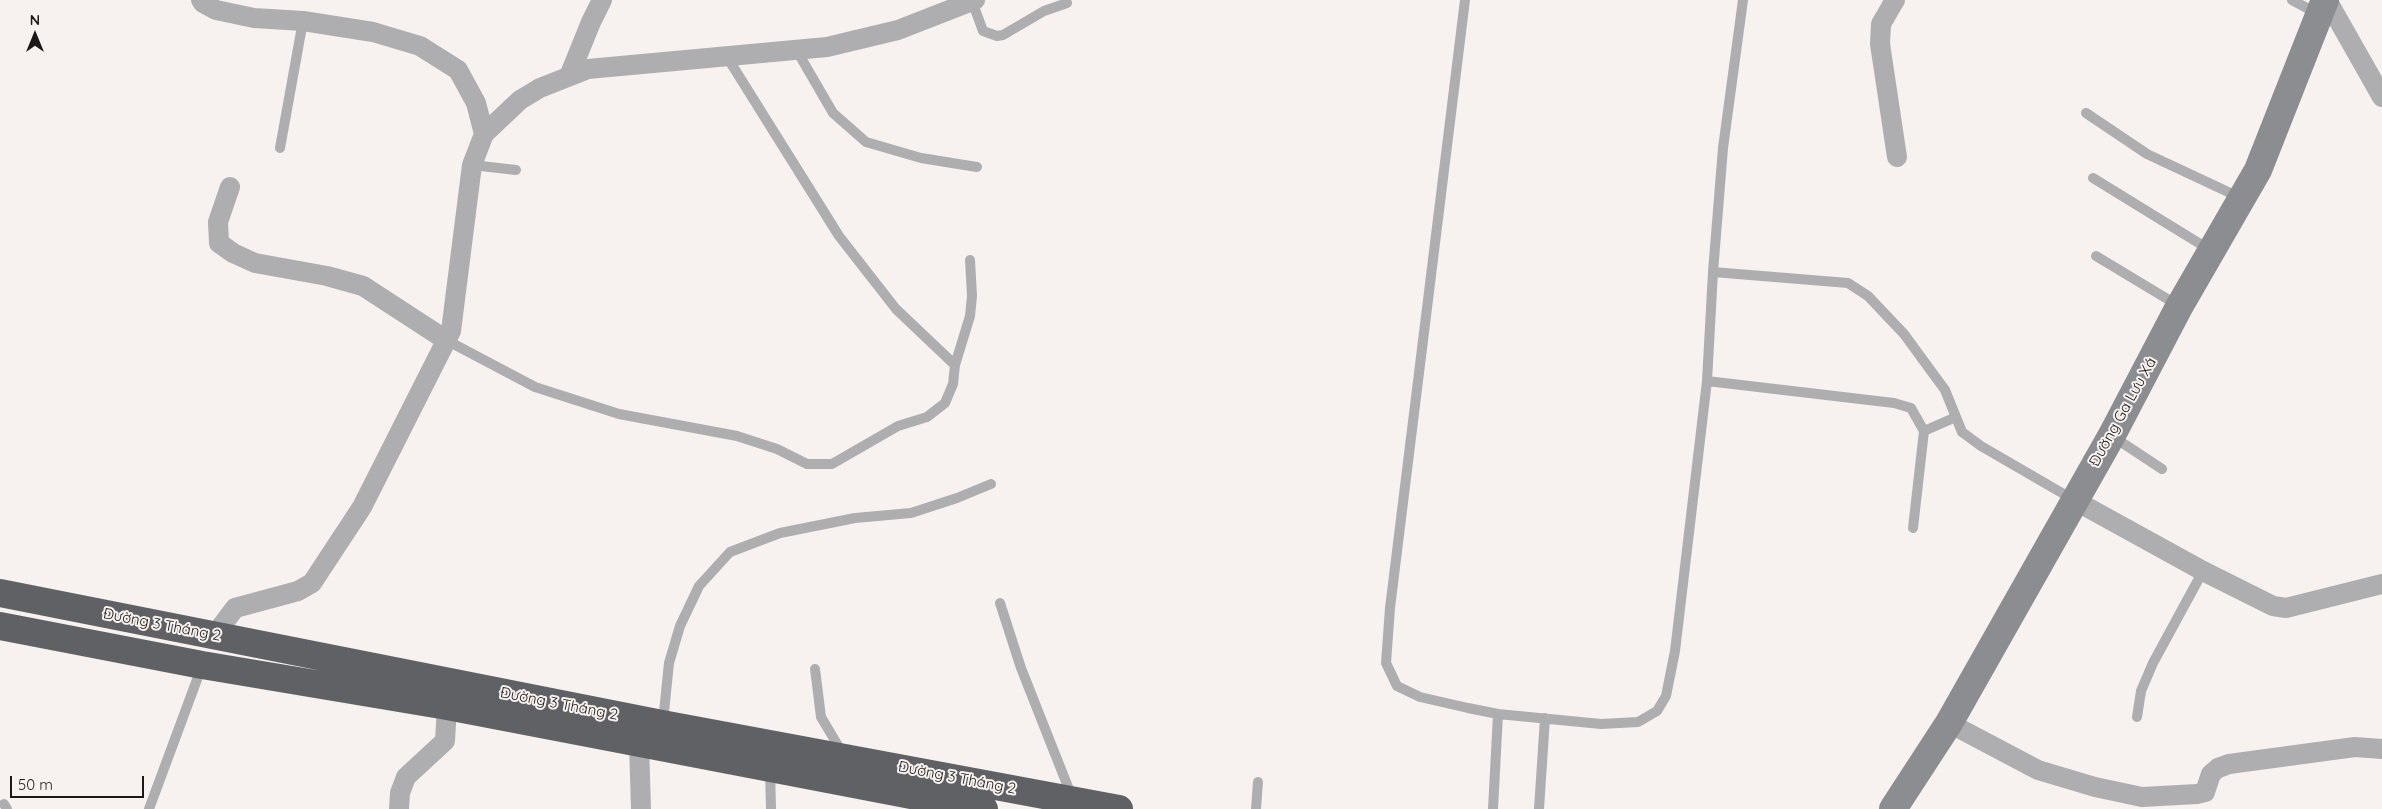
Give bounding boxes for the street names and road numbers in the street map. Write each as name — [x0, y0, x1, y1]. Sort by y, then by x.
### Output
street label: Đường Ga Lưu Xá — [2086, 354, 2160, 470]
street label: Đường 3 Tháng 2 — [102, 605, 222, 645]
street label: Đường 3 Tháng 2 — [499, 684, 619, 724]
street label: Đường 3 Tháng 2 — [897, 758, 1017, 798]

